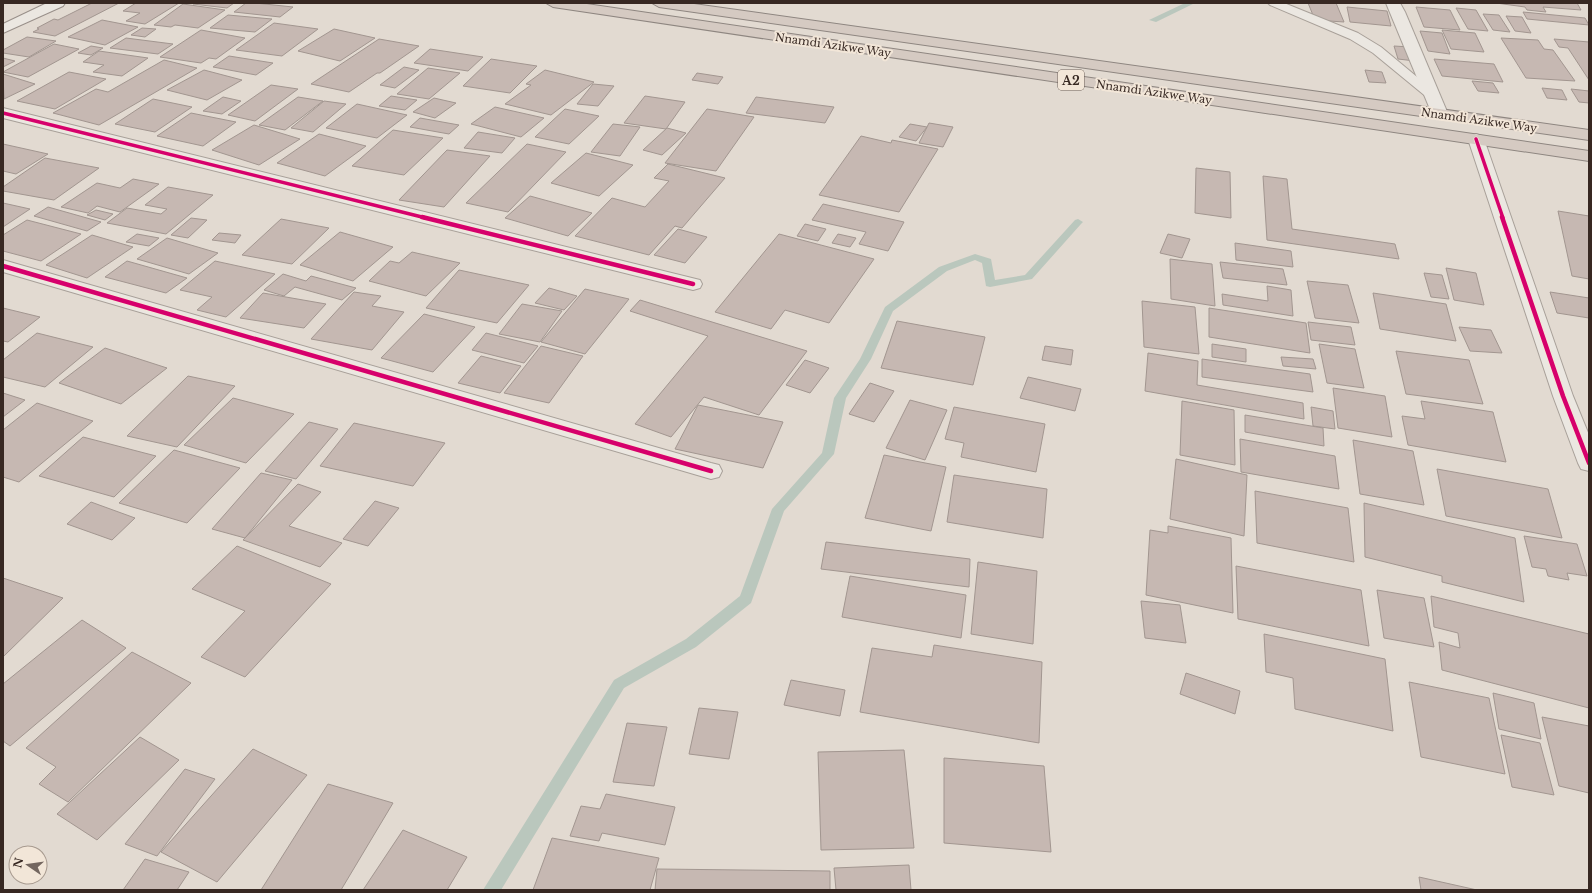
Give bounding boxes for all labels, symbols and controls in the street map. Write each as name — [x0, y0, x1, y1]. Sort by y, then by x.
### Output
street label: Nnamdi Azikwe Way — [774, 30, 892, 60]
road number: A2 — [1058, 70, 1084, 90]
street label: Nnamdi Azikwe Way — [1095, 77, 1213, 107]
street label: Nnamdi Azikwe Way — [1420, 105, 1538, 135]
north arrow — [8, 845, 48, 885]
text: N — [10, 855, 26, 869]

